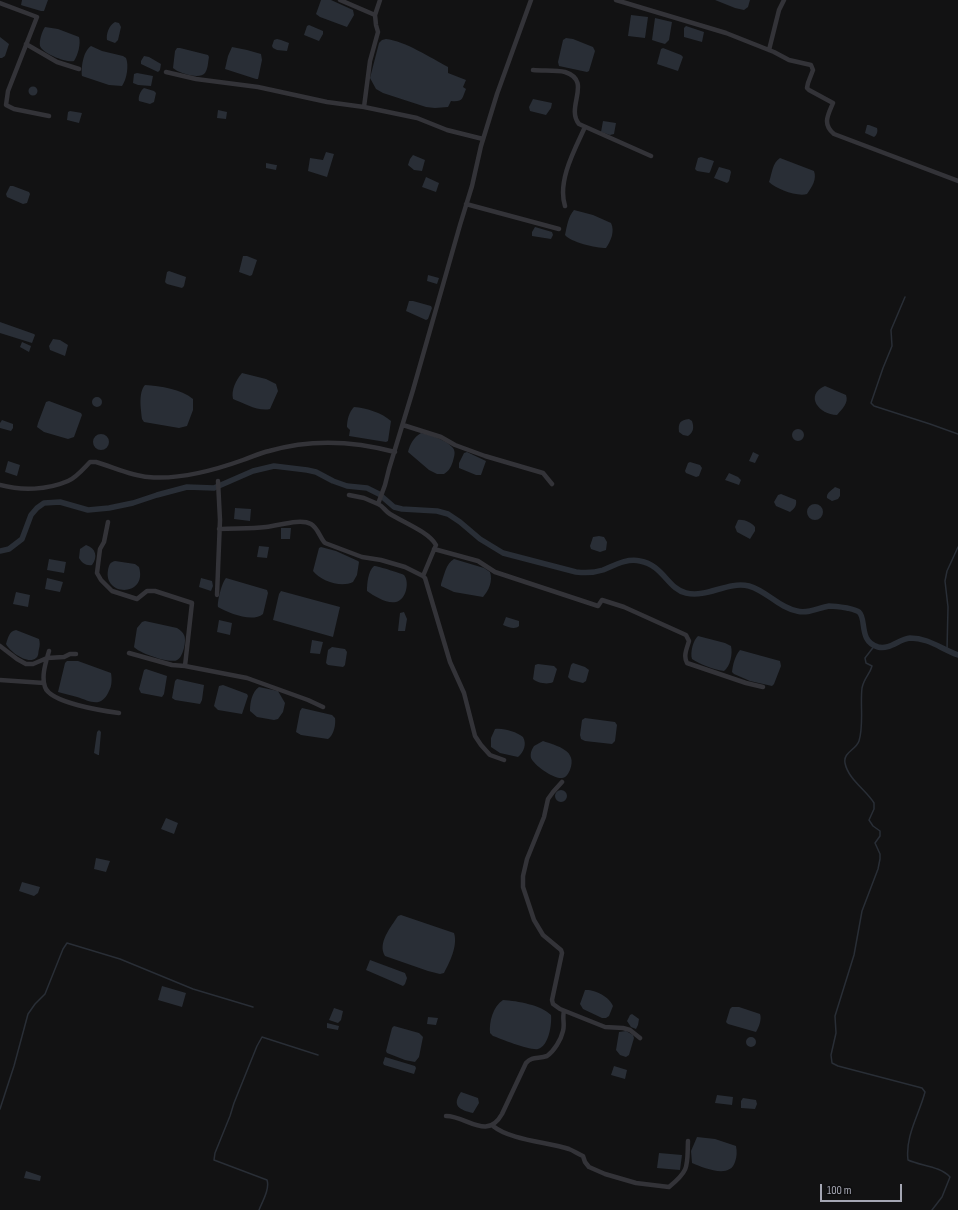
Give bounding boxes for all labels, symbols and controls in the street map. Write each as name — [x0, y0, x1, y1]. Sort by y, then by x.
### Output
scale bar — [822, 1176, 904, 1202]
text: 100 m — [827, 1183, 852, 1198]

